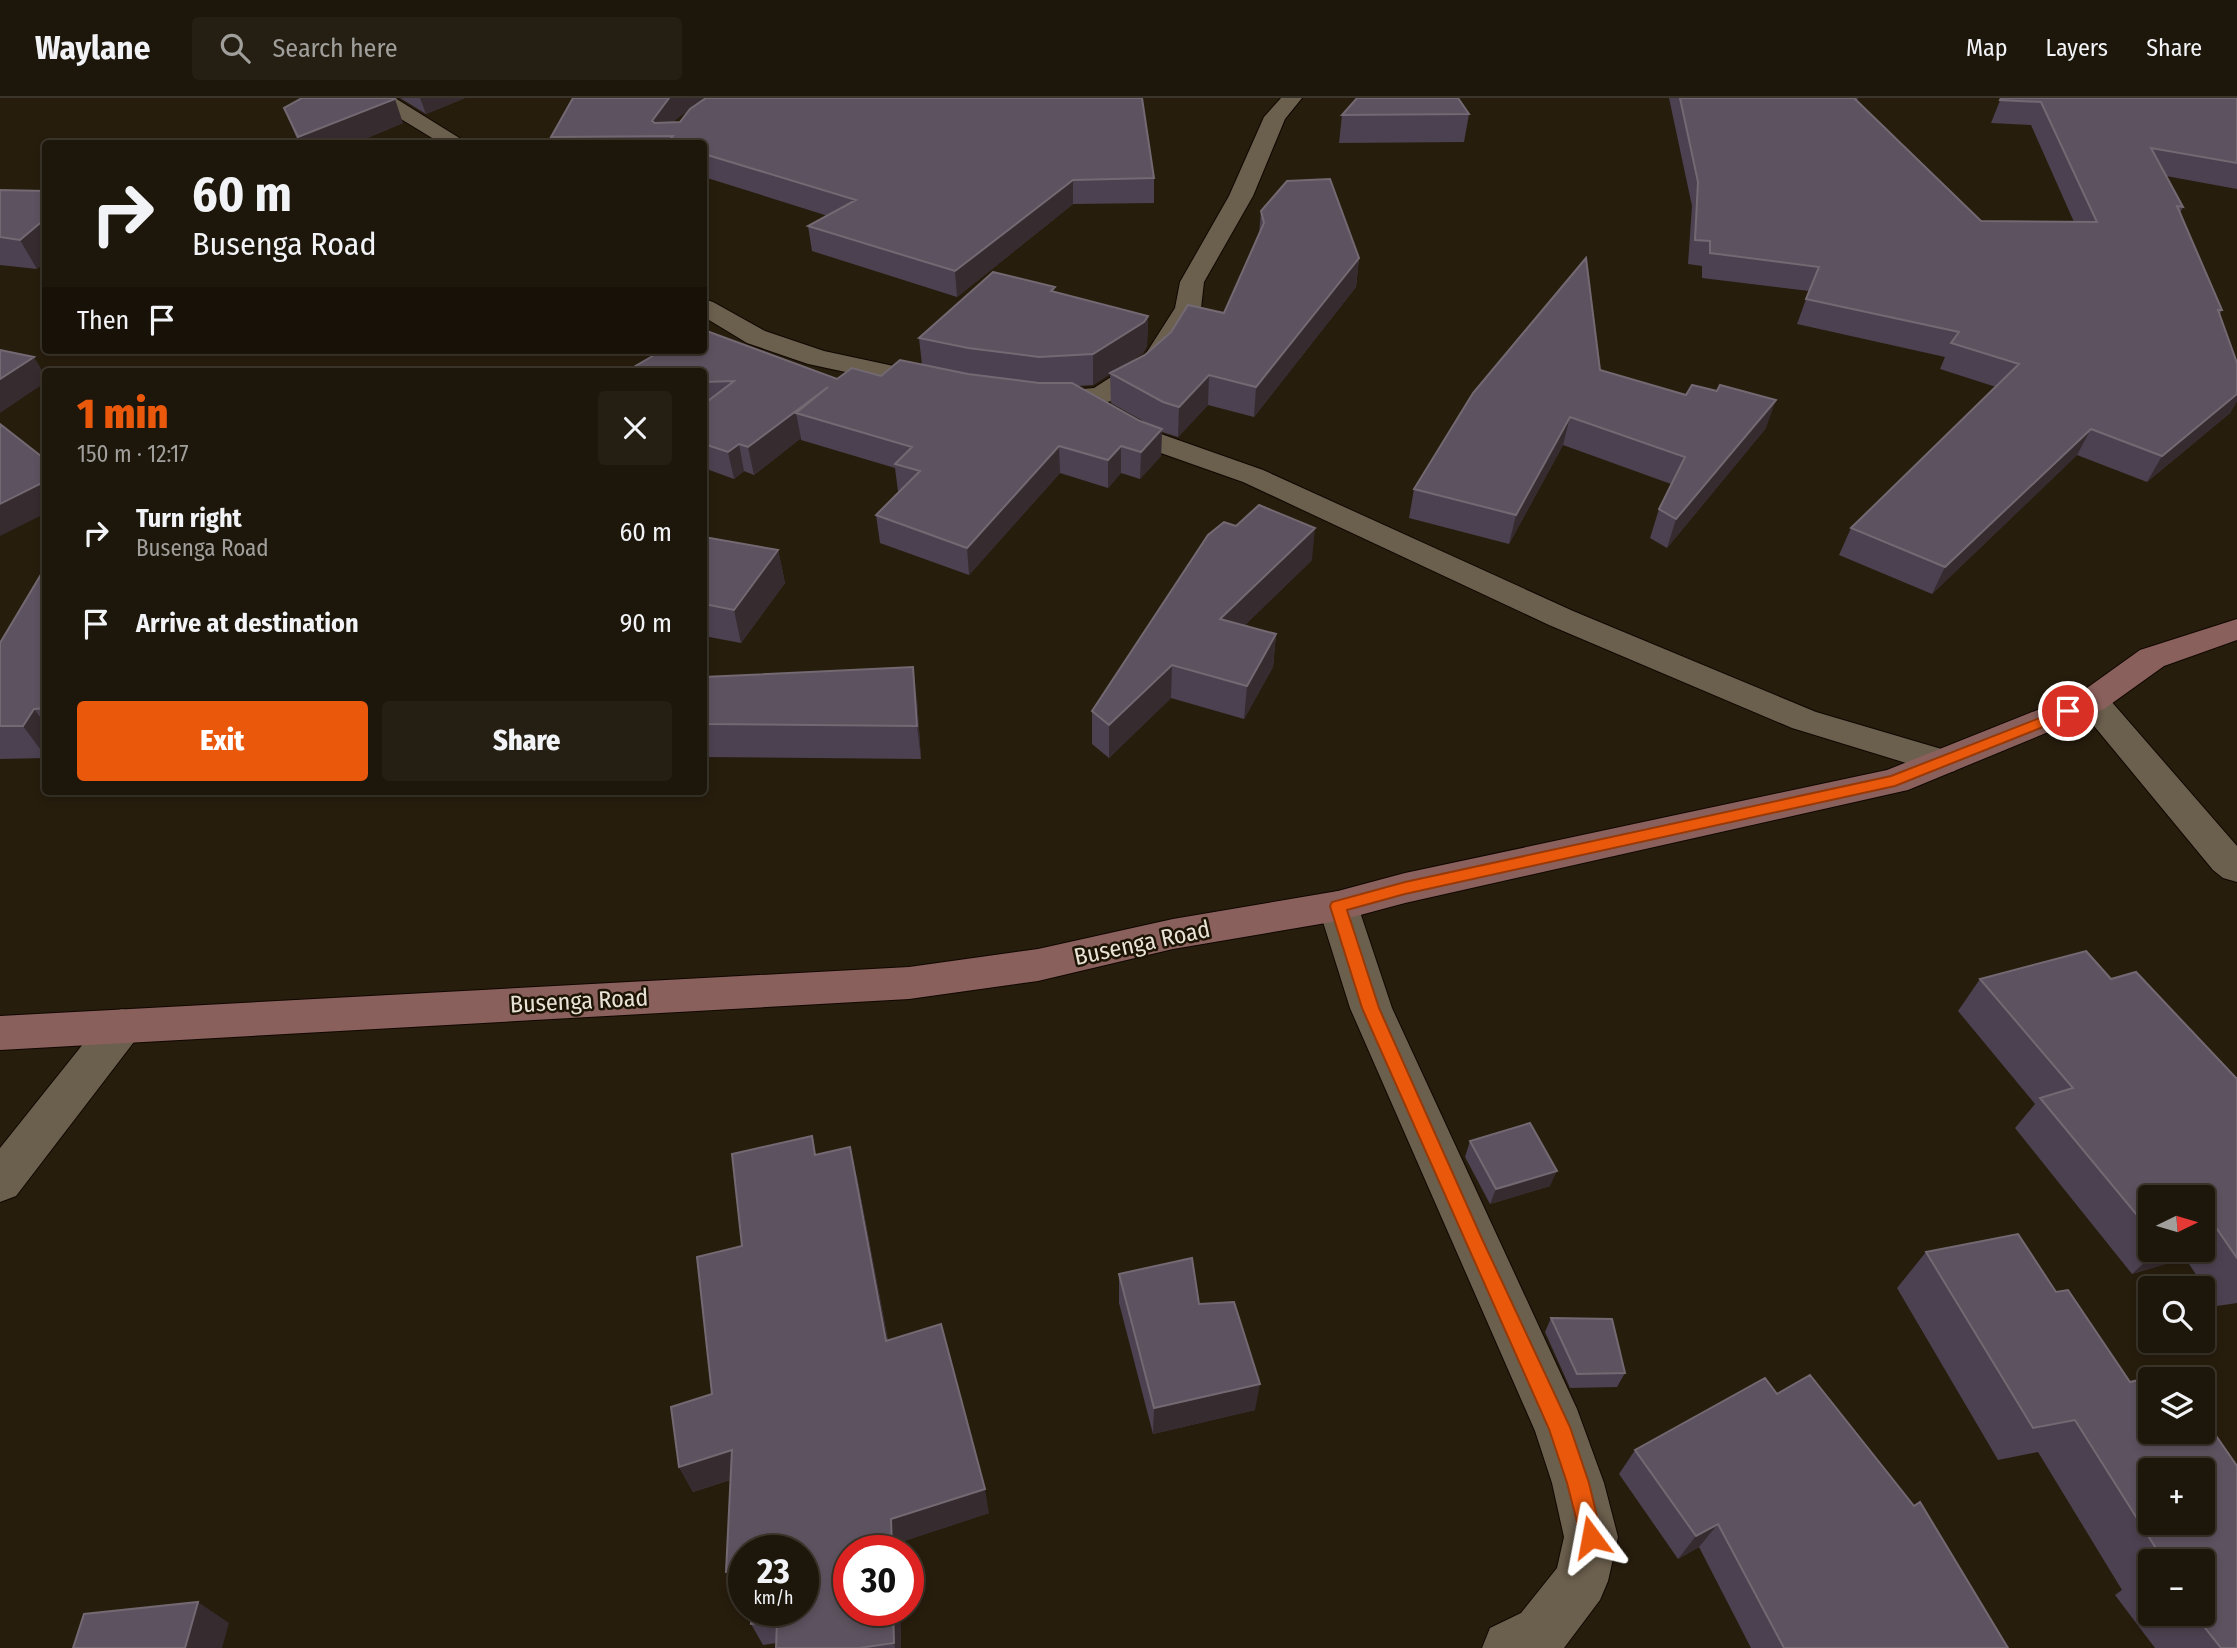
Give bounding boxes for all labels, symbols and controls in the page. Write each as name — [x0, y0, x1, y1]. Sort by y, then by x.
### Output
search box — [192, 17, 682, 80]
text: Waylane — [35, 28, 150, 68]
icon: search — [216, 29, 254, 67]
text: Search here — [272, 33, 398, 64]
text: Map — [1966, 34, 2008, 62]
text: Layers — [2046, 34, 2108, 62]
text: Share — [2146, 34, 2202, 62]
text: 60 m — [192, 165, 292, 224]
icon: right — [77, 168, 168, 259]
text: Busenga Road — [192, 225, 377, 263]
icon: arrive — [143, 301, 181, 339]
text: Then — [77, 305, 129, 336]
text: 1 min — [77, 389, 168, 439]
button: close — [598, 391, 672, 465]
text: 150 m · 12:17 — [77, 440, 189, 468]
text: Turn right — [136, 503, 242, 534]
icon: right — [77, 514, 115, 552]
text: 60 m — [619, 517, 672, 548]
text: Busenga Road — [136, 534, 269, 562]
icon: arrive — [77, 605, 115, 643]
text: Arrive at destination — [136, 608, 359, 639]
text: 90 m — [620, 608, 672, 639]
pin — [2038, 681, 2098, 741]
icon: arrive — [2049, 692, 2087, 730]
button: Exit — [77, 701, 368, 781]
button: Share — [382, 701, 672, 781]
street label: Busenga Road — [1071, 915, 1213, 971]
street label: Busenga Road — [509, 983, 649, 1019]
north arrow — [2138, 1185, 2216, 1262]
map controls — [2138, 1185, 2215, 1626]
button: search — [2138, 1276, 2215, 1353]
button: layers — [2138, 1367, 2215, 1444]
button: + — [2138, 1458, 2215, 1535]
position arrow — [1554, 1500, 1628, 1574]
speed limit sign: 30 — [833, 1535, 924, 1626]
button: − — [2138, 1549, 2215, 1626]
text: 23 — [757, 1550, 790, 1592]
text: km/h — [753, 1587, 794, 1609]

